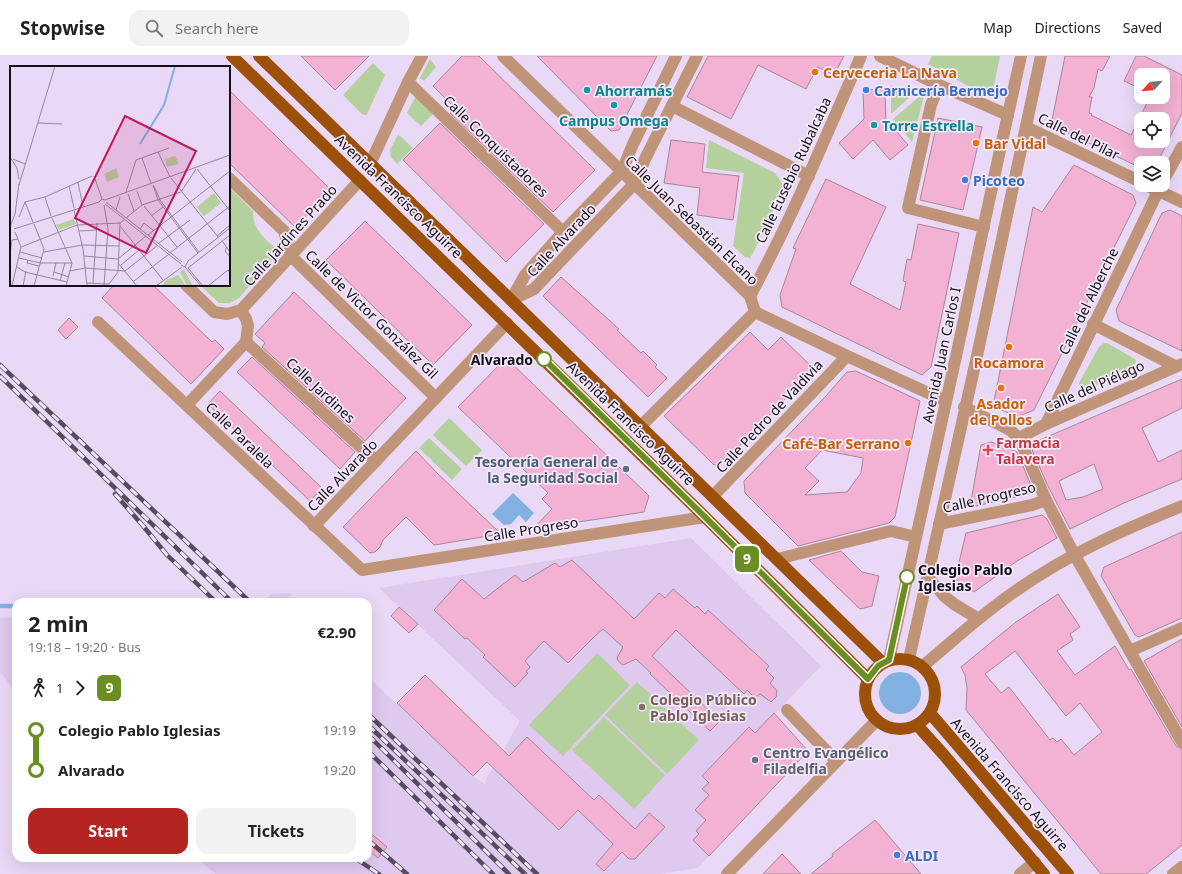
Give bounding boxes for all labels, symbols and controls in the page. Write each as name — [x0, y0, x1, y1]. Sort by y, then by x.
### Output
search box — [129, 10, 409, 46]
text: Stopwise — [20, 15, 105, 41]
icon: search — [143, 17, 165, 39]
text: Search here — [175, 18, 259, 38]
text: Map — [983, 18, 1012, 37]
text: Directions — [1034, 18, 1101, 37]
text: Saved — [1123, 18, 1162, 37]
place label: Cerveceria La Nava — [823, 63, 957, 82]
inset map — [10, 66, 230, 286]
marker: Cerveceria La Nava — [810, 67, 820, 77]
north arrow — [1134, 68, 1170, 104]
map controls — [1134, 68, 1170, 192]
place label: Ahorramás — [595, 81, 672, 100]
place label: Carnicería Bermejo — [874, 81, 1008, 100]
marker: Ahorramás — [582, 85, 592, 95]
marker: Carnicería Bermejo — [861, 85, 871, 95]
street label: Calle Conquistadores — [439, 91, 553, 201]
street label: Calle Eusebio Rubalcaba — [751, 94, 835, 246]
marker: Campus Omega — [609, 100, 619, 110]
street label: Calle del Pilar — [1035, 108, 1123, 164]
place label: Campus Omega — [559, 111, 669, 130]
button: locate — [1134, 112, 1170, 148]
place label: Torre Estrella — [882, 116, 974, 135]
marker: Torre Estrella — [869, 120, 879, 130]
street label: Avenida Francisco Aguirre — [331, 130, 467, 262]
place label: Bar Vidal — [984, 134, 1046, 153]
marker: Bar Vidal — [971, 138, 981, 148]
street label: Calle Juan Sebastián Elcano — [621, 151, 763, 289]
button: layers — [1134, 156, 1170, 192]
place label: Picoteo — [973, 171, 1025, 190]
marker: Picoteo — [960, 175, 970, 185]
street label: Calle Jardines Prado — [239, 180, 341, 290]
street label: Calle Alvarado — [522, 199, 600, 281]
street label: Calle del Alberche — [1054, 244, 1122, 358]
street label: Calle de Victor González Gil — [301, 245, 443, 383]
street label: Avenida Juan Carlos I — [917, 285, 965, 425]
marker: Rocamora — [1004, 342, 1014, 352]
place label: Alvarado — [471, 350, 533, 369]
marker: Alvarado — [536, 351, 552, 367]
street label: Calle Jardines — [282, 353, 360, 427]
place label: Rocamora — [974, 353, 1044, 372]
street label: Calle Pedro de Valdivia — [711, 355, 827, 477]
street label: Calle del Piélago — [1041, 355, 1147, 417]
street label: Avenida Francisco Aguirre — [563, 357, 699, 489]
marker: Asador de Pollos — [996, 383, 1006, 393]
place label: Asador de Pollos — [970, 394, 1032, 429]
street label: Calle Paralela — [202, 398, 278, 472]
place label: Farmacia Talavera — [996, 433, 1060, 468]
place label: Café-Bar Serrano — [782, 434, 900, 453]
street label: Calle Alvarado — [303, 435, 381, 515]
marker: Café-Bar Serrano — [903, 438, 913, 448]
marker: Farmacia Talavera — [983, 445, 993, 455]
place label: Tesorería General de la Seguridad Social — [475, 452, 618, 487]
marker: Tesorería General de la Seguridad Social — [621, 464, 631, 474]
street label: Calle Progreso — [941, 477, 1037, 517]
street label: Calle Progreso — [483, 512, 579, 546]
line badge: 9 — [734, 546, 760, 572]
text: 9 — [743, 549, 751, 568]
place label: Colegio Pablo Iglesias — [918, 560, 1013, 595]
marker: Colegio Pablo Iglesias — [899, 569, 915, 585]
text: 2 min — [28, 608, 89, 638]
text: €2.90 — [317, 622, 356, 642]
text: 19:18 – 19:20 · Bus — [28, 638, 141, 656]
icon: walk — [28, 677, 50, 699]
icon: forward — [69, 677, 91, 699]
text: 9 — [105, 678, 113, 697]
text: 1 — [56, 679, 63, 697]
place label: Colegio Público Pablo Iglesias — [650, 690, 757, 725]
marker: Colegio Público Pablo Iglesias — [637, 702, 647, 712]
street label: Avenida Francisco Aguirre — [947, 713, 1073, 855]
text: Colegio Pablo Iglesias — [58, 720, 220, 740]
text: 19:19 — [323, 721, 356, 739]
place label: Centro Evangélico Filadelfia — [763, 743, 889, 778]
marker: Centro Evangélico Filadelfia — [750, 755, 760, 765]
text: Alvarado — [58, 760, 125, 780]
text: 19:20 — [323, 761, 356, 779]
button: Start — [28, 808, 188, 854]
button: Tickets — [196, 808, 356, 854]
place label: ALDI — [905, 846, 938, 865]
marker: ALDI — [892, 850, 902, 860]

